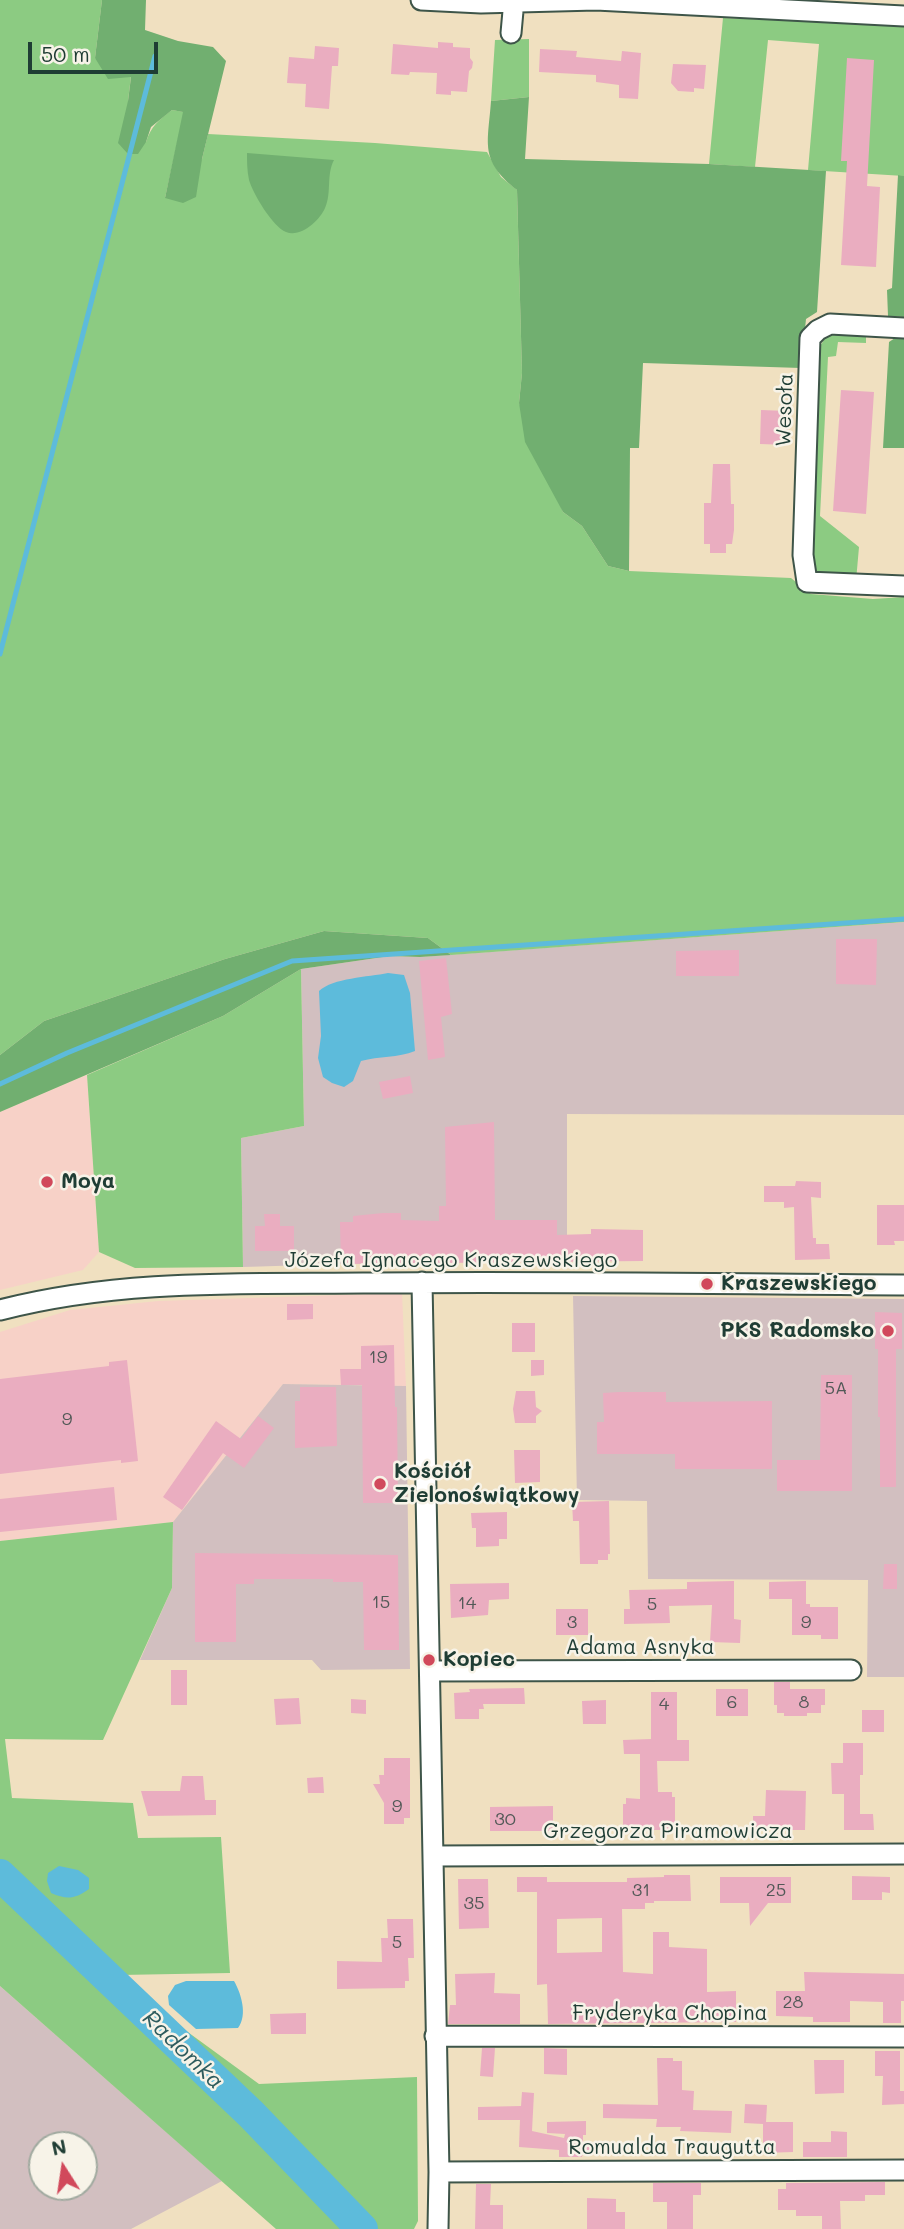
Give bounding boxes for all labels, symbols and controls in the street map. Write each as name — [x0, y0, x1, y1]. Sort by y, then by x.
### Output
scale bar — [32, 28, 161, 72]
text: 50 m — [41, 40, 90, 67]
street label: Wesoła — [771, 373, 799, 447]
place label: Moya — [61, 1169, 115, 1195]
marker: Moya — [39, 1174, 55, 1190]
street label: Józefa Ignacego Kraszewskiego — [285, 1248, 617, 1274]
place label: Kraszewskiego — [721, 1271, 877, 1297]
marker: Kraszewskiego — [699, 1276, 715, 1292]
place label: PKS Radomsko — [720, 1318, 874, 1344]
marker: PKS Radomsko — [880, 1323, 896, 1339]
house number: 19 — [369, 1346, 387, 1368]
house number: 5A — [825, 1377, 847, 1399]
house number: 9 — [62, 1408, 72, 1430]
place label: Kościół Zielonoświątkowy — [394, 1459, 579, 1509]
marker: Kościół Zielonoświątkowy — [372, 1476, 388, 1492]
house number: 15 — [372, 1591, 390, 1613]
house number: 14 — [458, 1592, 476, 1614]
house number: 5 — [647, 1593, 657, 1615]
house number: 3 — [567, 1611, 577, 1633]
house number: 9 — [801, 1611, 811, 1633]
street label: Adama Asnyka — [565, 1635, 715, 1661]
place label: Kopiec — [443, 1647, 515, 1673]
marker: Kopiec — [421, 1652, 437, 1668]
house number: 6 — [727, 1691, 737, 1713]
house number: 8 — [799, 1691, 809, 1713]
house number: 4 — [659, 1693, 669, 1715]
house number: 9 — [392, 1795, 402, 1817]
house number: 30 — [494, 1808, 516, 1830]
street label: Grzegorza Piramowicza — [543, 1819, 793, 1845]
house number: 31 — [632, 1879, 650, 1901]
house number: 25 — [766, 1879, 786, 1901]
house number: 35 — [463, 1892, 485, 1914]
house number: 5 — [392, 1931, 402, 1953]
house number: 28 — [783, 1991, 803, 2013]
street label: Fryderyka Chopina — [572, 2001, 768, 2027]
water label: Radomka — [137, 2005, 229, 2095]
north arrow — [28, 2131, 98, 2201]
text: N — [49, 2133, 69, 2161]
street label: Romualda Traugutta — [568, 2135, 776, 2161]

